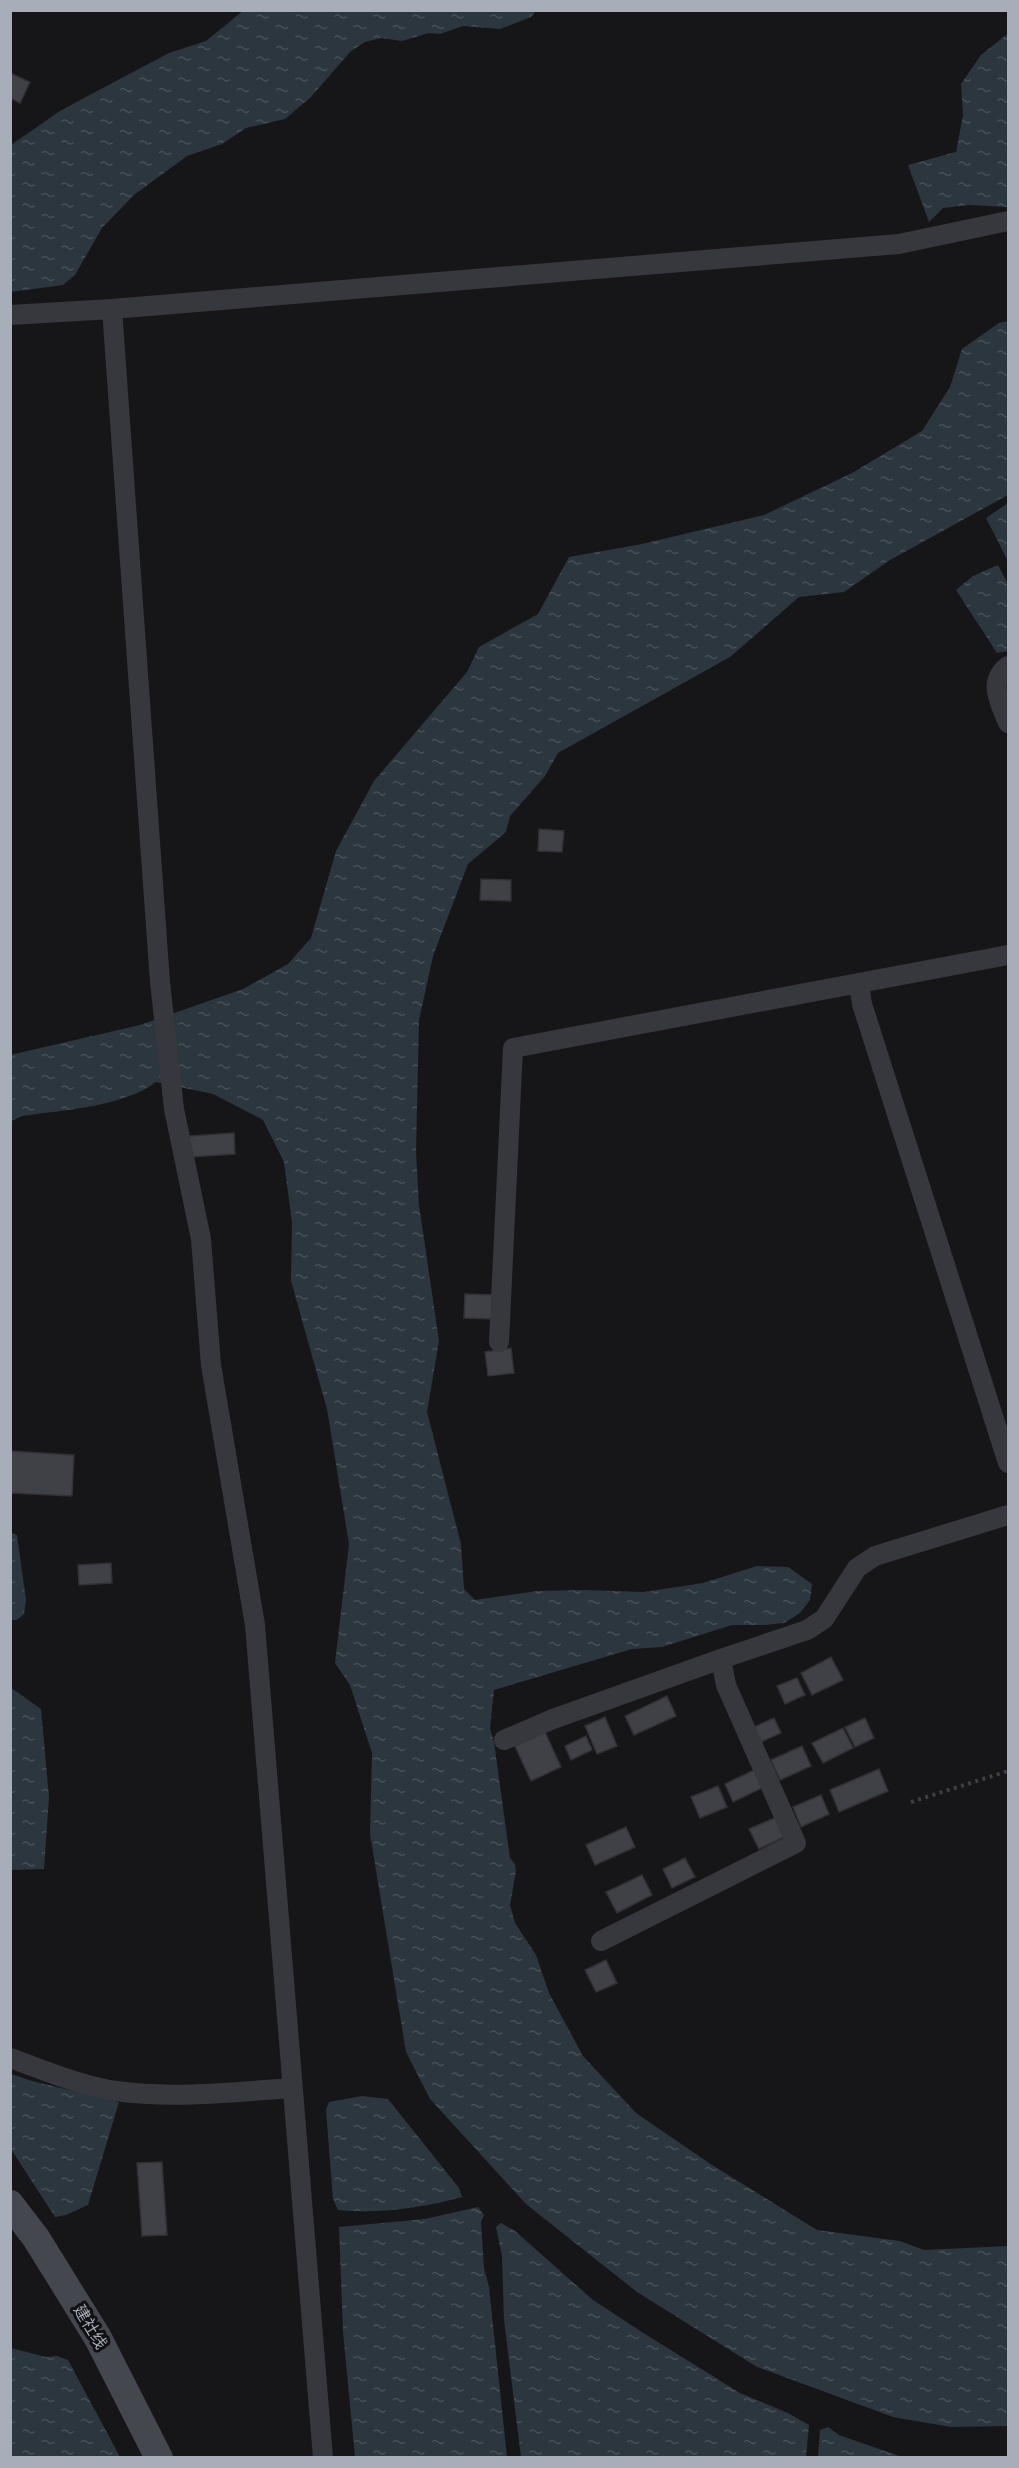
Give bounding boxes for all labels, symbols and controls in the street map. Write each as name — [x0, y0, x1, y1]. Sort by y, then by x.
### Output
street label: 建社线 — [69, 2301, 111, 2353]

